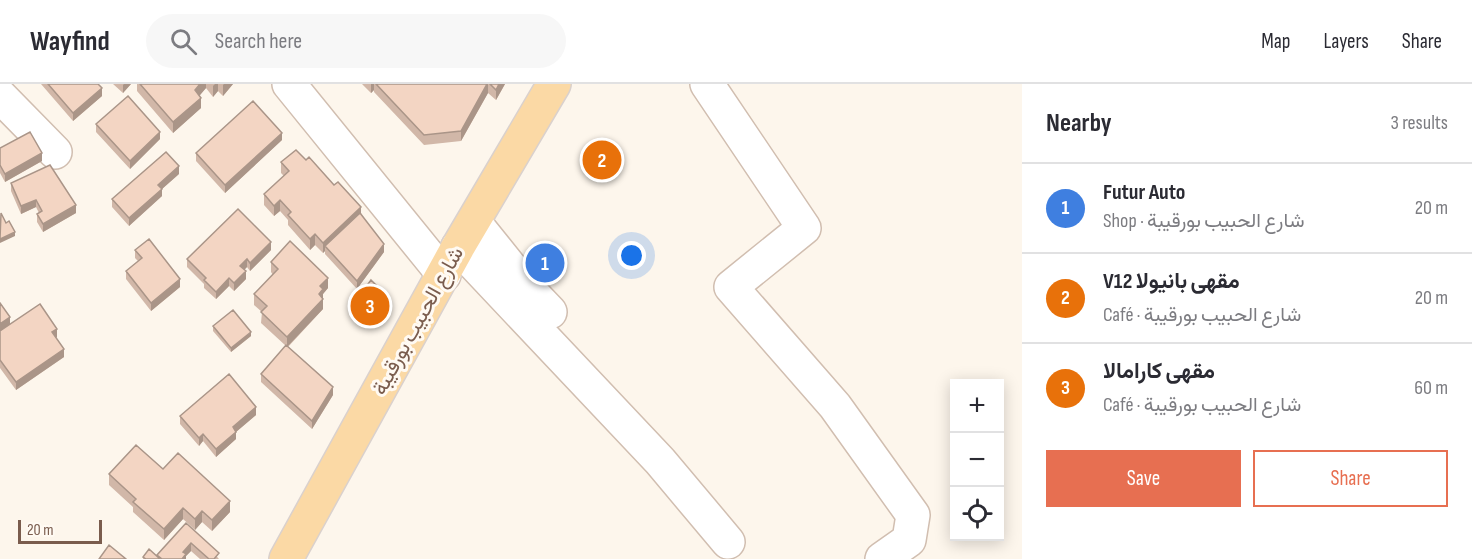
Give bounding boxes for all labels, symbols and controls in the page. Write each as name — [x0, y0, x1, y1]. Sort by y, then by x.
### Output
search box — [146, 14, 566, 68]
text: Wayfind — [30, 25, 110, 58]
icon: search — [167, 25, 200, 58]
text: Search here — [215, 28, 302, 55]
text: Map — [1261, 29, 1290, 54]
text: Layers — [1323, 29, 1369, 54]
text: Share — [1402, 29, 1442, 54]
text: Nearby — [1046, 108, 1112, 139]
text: 3 results — [1391, 111, 1448, 135]
pin: 2 — [582, 138, 622, 182]
text: Futur Auto — [1103, 179, 1185, 206]
text: 1 — [1062, 196, 1069, 220]
text: 20 m — [1415, 196, 1448, 220]
text: Shop · شارع الحبيب بورقيبة — [1103, 209, 1304, 233]
pin: 1 — [526, 240, 564, 285]
your location — [617, 241, 646, 270]
street label: شارع الحبيب بورقيبة — [367, 243, 470, 400]
text: V12 مقهى بانيولا — [1103, 268, 1240, 295]
pin: 3 — [350, 284, 389, 328]
text: 2 — [1061, 286, 1070, 310]
text: 20 m — [1415, 286, 1448, 310]
text: Café · شارع الحبيب بورقيبة — [1103, 303, 1301, 327]
text: مقهى كارامالا — [1103, 358, 1215, 385]
text: 3 — [1061, 376, 1070, 400]
text: 60 m — [1414, 376, 1448, 400]
map controls — [950, 379, 1004, 541]
button: + — [950, 379, 1004, 433]
text: Café · شارع الحبيب بورقيبة — [1103, 393, 1301, 417]
button: − — [950, 433, 1004, 487]
button: Save — [1046, 450, 1241, 507]
button: Share — [1253, 450, 1448, 507]
button: locate — [950, 487, 1004, 541]
scale bar — [18, 517, 102, 544]
text: 20 m — [27, 521, 54, 540]

